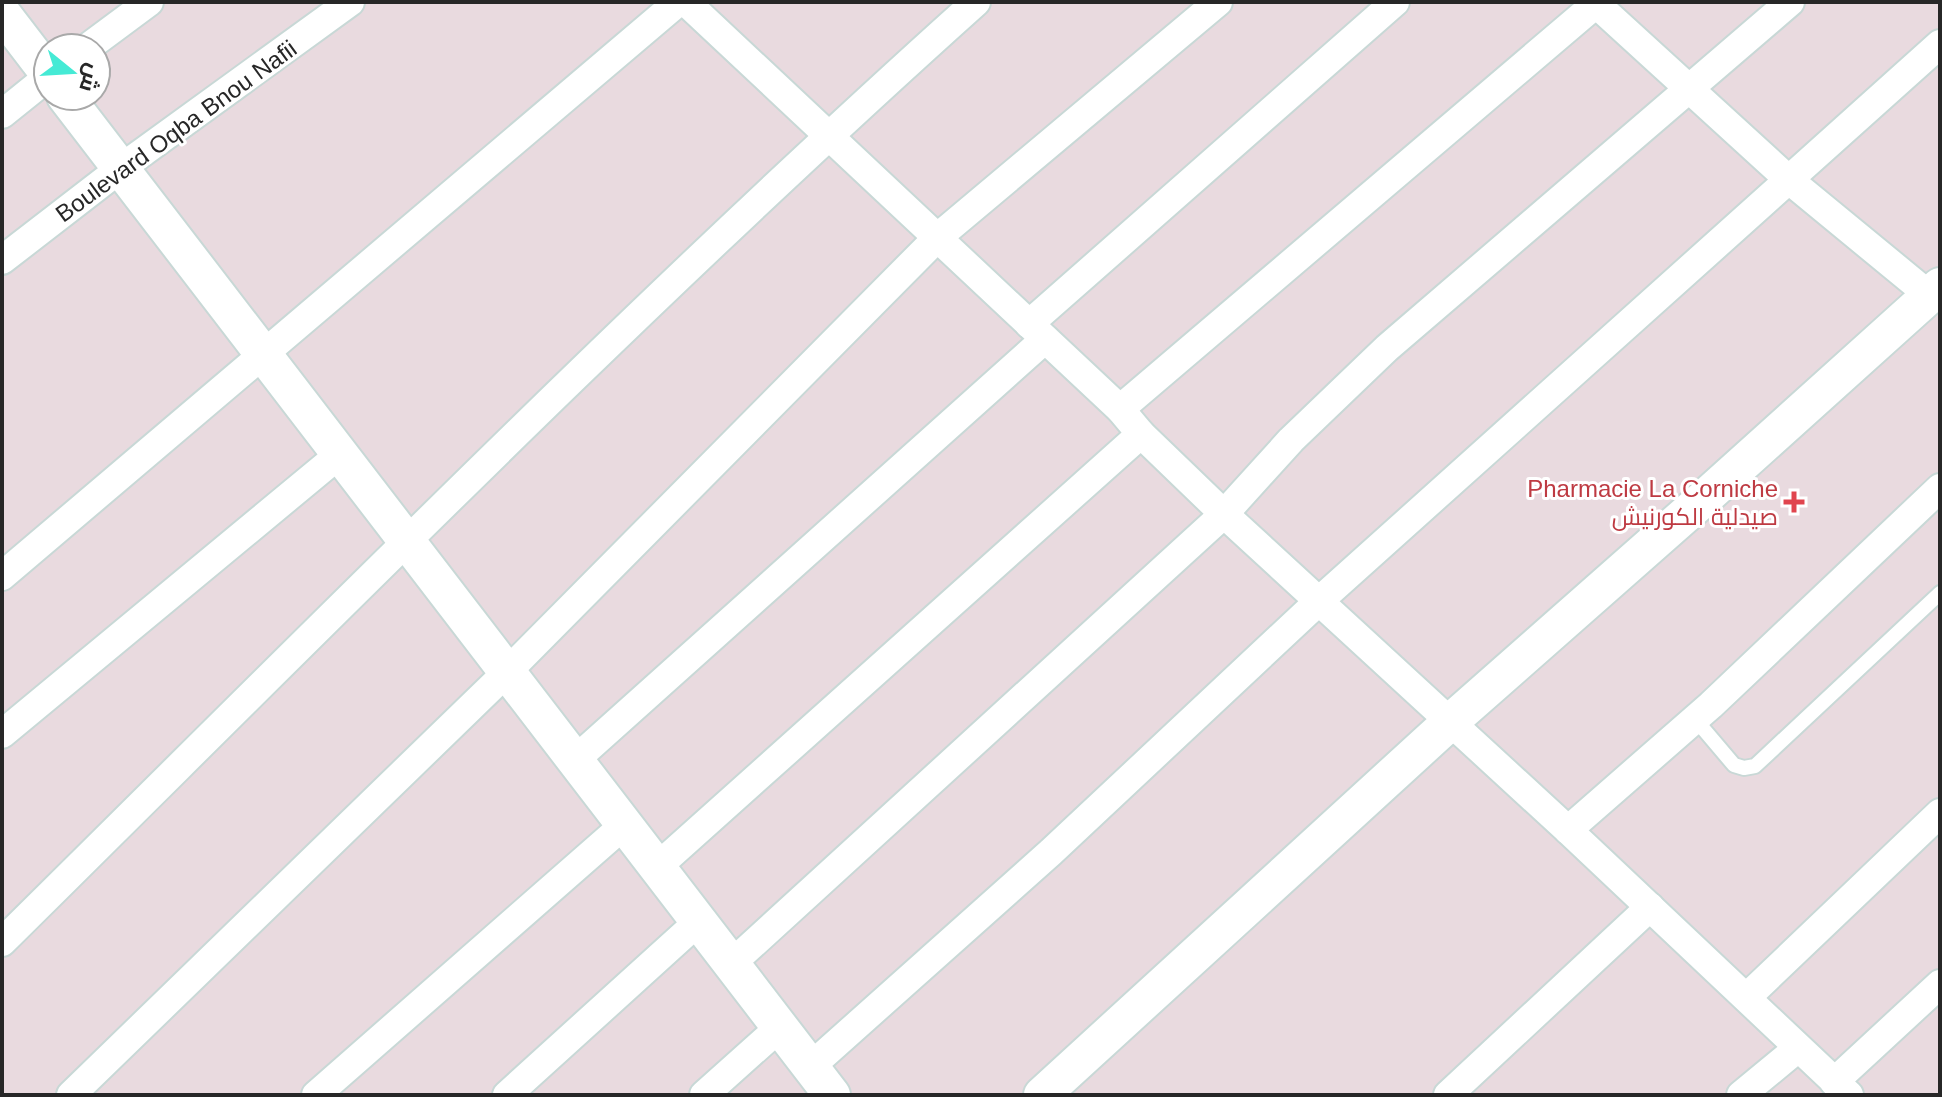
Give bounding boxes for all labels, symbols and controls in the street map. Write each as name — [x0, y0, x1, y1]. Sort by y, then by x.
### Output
north arrow — [32, 32, 112, 112]
street label: Boulevard Oqba Bnou Nafii — [50, 35, 302, 227]
text: ش — [73, 60, 107, 95]
place label: Pharmacie La Corniche صيدلية الكورنيش — [1527, 475, 1778, 531]
marker: Pharmacie La Corniche صيدلية الكورنيش — [1785, 493, 1803, 511]

